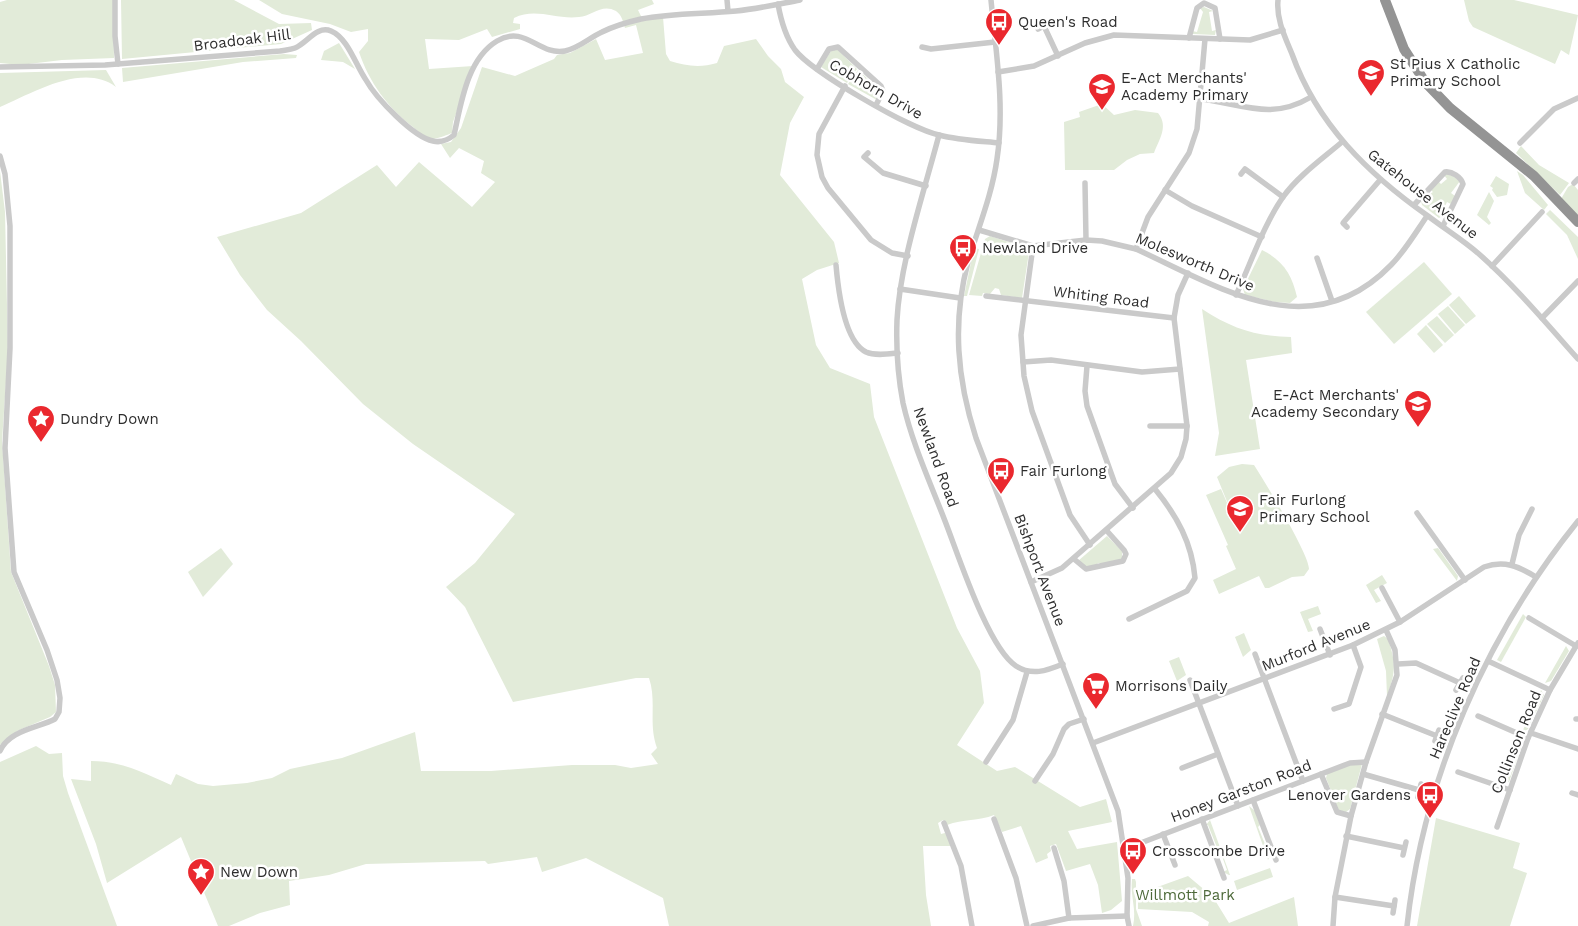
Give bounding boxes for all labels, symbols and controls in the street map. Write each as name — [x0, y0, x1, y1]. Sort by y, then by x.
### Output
bus stop icon: Queen's Road — [984, 7, 1014, 46]
place label: Queen's Road — [1018, 13, 1118, 31]
street label: Broadoak Hill — [193, 25, 292, 55]
street label: Cobhorn Drive — [826, 55, 926, 123]
place label: St Pius X Catholic Primary School — [1390, 55, 1520, 90]
school or university icon: St Pius X Catholic Primary School — [1356, 58, 1386, 97]
place label: E-Act Merchants' Academy Primary — [1121, 69, 1248, 104]
school or university icon: E-Act Merchants' Academy Primary — [1087, 72, 1117, 111]
street label: Gatehouse Avenue — [1364, 145, 1482, 243]
street label: Molesworth Drive — [1133, 229, 1257, 295]
bus stop icon: Newland Drive — [948, 233, 978, 272]
place label: Newland Drive — [982, 239, 1088, 257]
street label: Whiting Road — [1052, 282, 1150, 312]
place label: E-Act Merchants' Academy Secondary — [1251, 386, 1399, 421]
school or university icon: E-Act Merchants' Academy Secondary — [1403, 389, 1433, 428]
place icon: Dundry Down — [26, 404, 56, 443]
street label: Newland Road — [910, 404, 962, 510]
place label: Dundry Down — [60, 410, 159, 428]
bus stop icon: Fair Furlong — [986, 456, 1016, 495]
place label: Fair Furlong — [1020, 462, 1107, 480]
place label: Fair Furlong Primary School — [1259, 491, 1370, 526]
school or university icon: Fair Furlong Primary School — [1225, 494, 1255, 533]
street label: Bishport Avenue — [1010, 511, 1070, 629]
street label: Murford Avenue — [1259, 615, 1373, 675]
street label: Hareclive Road — [1425, 654, 1485, 762]
supermarket icon: Morrisons Daily — [1081, 671, 1111, 710]
place label: Morrisons Daily — [1115, 677, 1228, 695]
street label: Collinson Road — [1487, 688, 1545, 796]
street label: Honey Garston Road — [1168, 756, 1314, 826]
bus stop icon: Lenover Gardens — [1415, 780, 1445, 819]
place label: Lenover Gardens — [1287, 786, 1411, 804]
bus stop icon: Crosscombe Drive — [1118, 836, 1148, 875]
place label: Crosscombe Drive — [1152, 842, 1285, 860]
place icon: New Down — [186, 857, 216, 896]
place label: New Down — [220, 863, 298, 881]
park label: Willmott Park — [1135, 886, 1235, 904]

